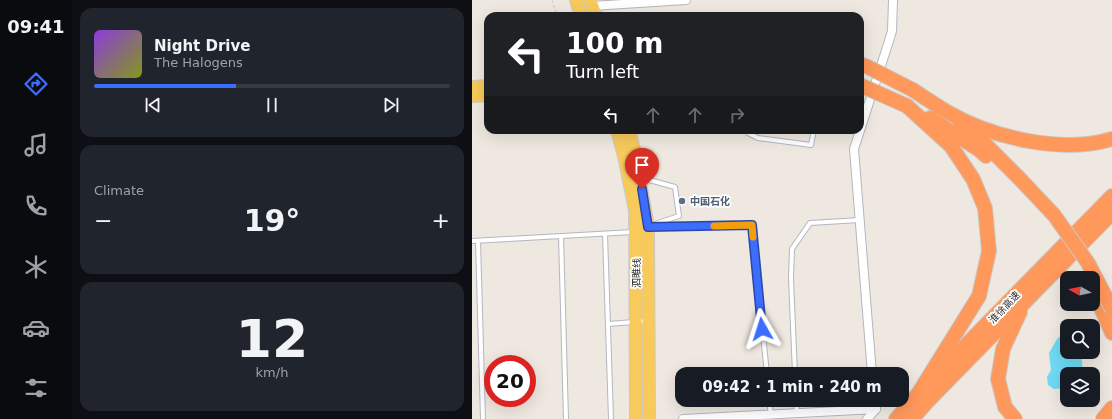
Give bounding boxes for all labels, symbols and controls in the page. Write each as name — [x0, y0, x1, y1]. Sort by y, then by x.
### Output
text: 09:41 — [7, 16, 65, 37]
text: 100 m — [566, 27, 663, 60]
icon: left — [500, 28, 552, 80]
text: Night Drive — [154, 37, 250, 55]
text: The Halogens — [154, 55, 243, 70]
text: Turn left — [566, 61, 639, 82]
icon: directions — [22, 70, 50, 98]
icon: previous — [142, 94, 164, 116]
icon: pause — [261, 94, 283, 116]
icon: next — [380, 94, 402, 116]
icon: left — [600, 104, 622, 126]
icon: ahead — [642, 104, 664, 126]
icon: ahead — [684, 104, 706, 126]
icon: right — [726, 104, 748, 126]
icon: music — [22, 131, 50, 159]
pin — [625, 148, 659, 189]
icon: arrive — [631, 154, 653, 176]
text: Climate — [94, 183, 144, 198]
icon: phone — [22, 192, 50, 220]
place label: 中国石化 — [690, 195, 730, 207]
marker: 中国石化 — [677, 196, 687, 206]
text: 19° — [244, 203, 300, 238]
text: − — [94, 208, 112, 233]
text: + — [432, 208, 450, 233]
icon: climate — [22, 253, 50, 281]
street label: 泗睢线 — [631, 258, 642, 288]
north arrow — [1060, 271, 1100, 311]
map controls — [1060, 271, 1100, 407]
street label: 淮徐高速 — [987, 289, 1022, 326]
position arrow — [741, 308, 783, 350]
text: 12 — [236, 309, 308, 369]
icon: car — [22, 314, 50, 342]
button: search — [1060, 319, 1100, 359]
speed limit sign: 20 — [484, 355, 536, 407]
text: km/h — [256, 365, 288, 380]
button: layers — [1060, 367, 1100, 407]
icon: filters — [22, 374, 50, 402]
text: 09:42 · 1 min · 240 m — [702, 378, 882, 396]

